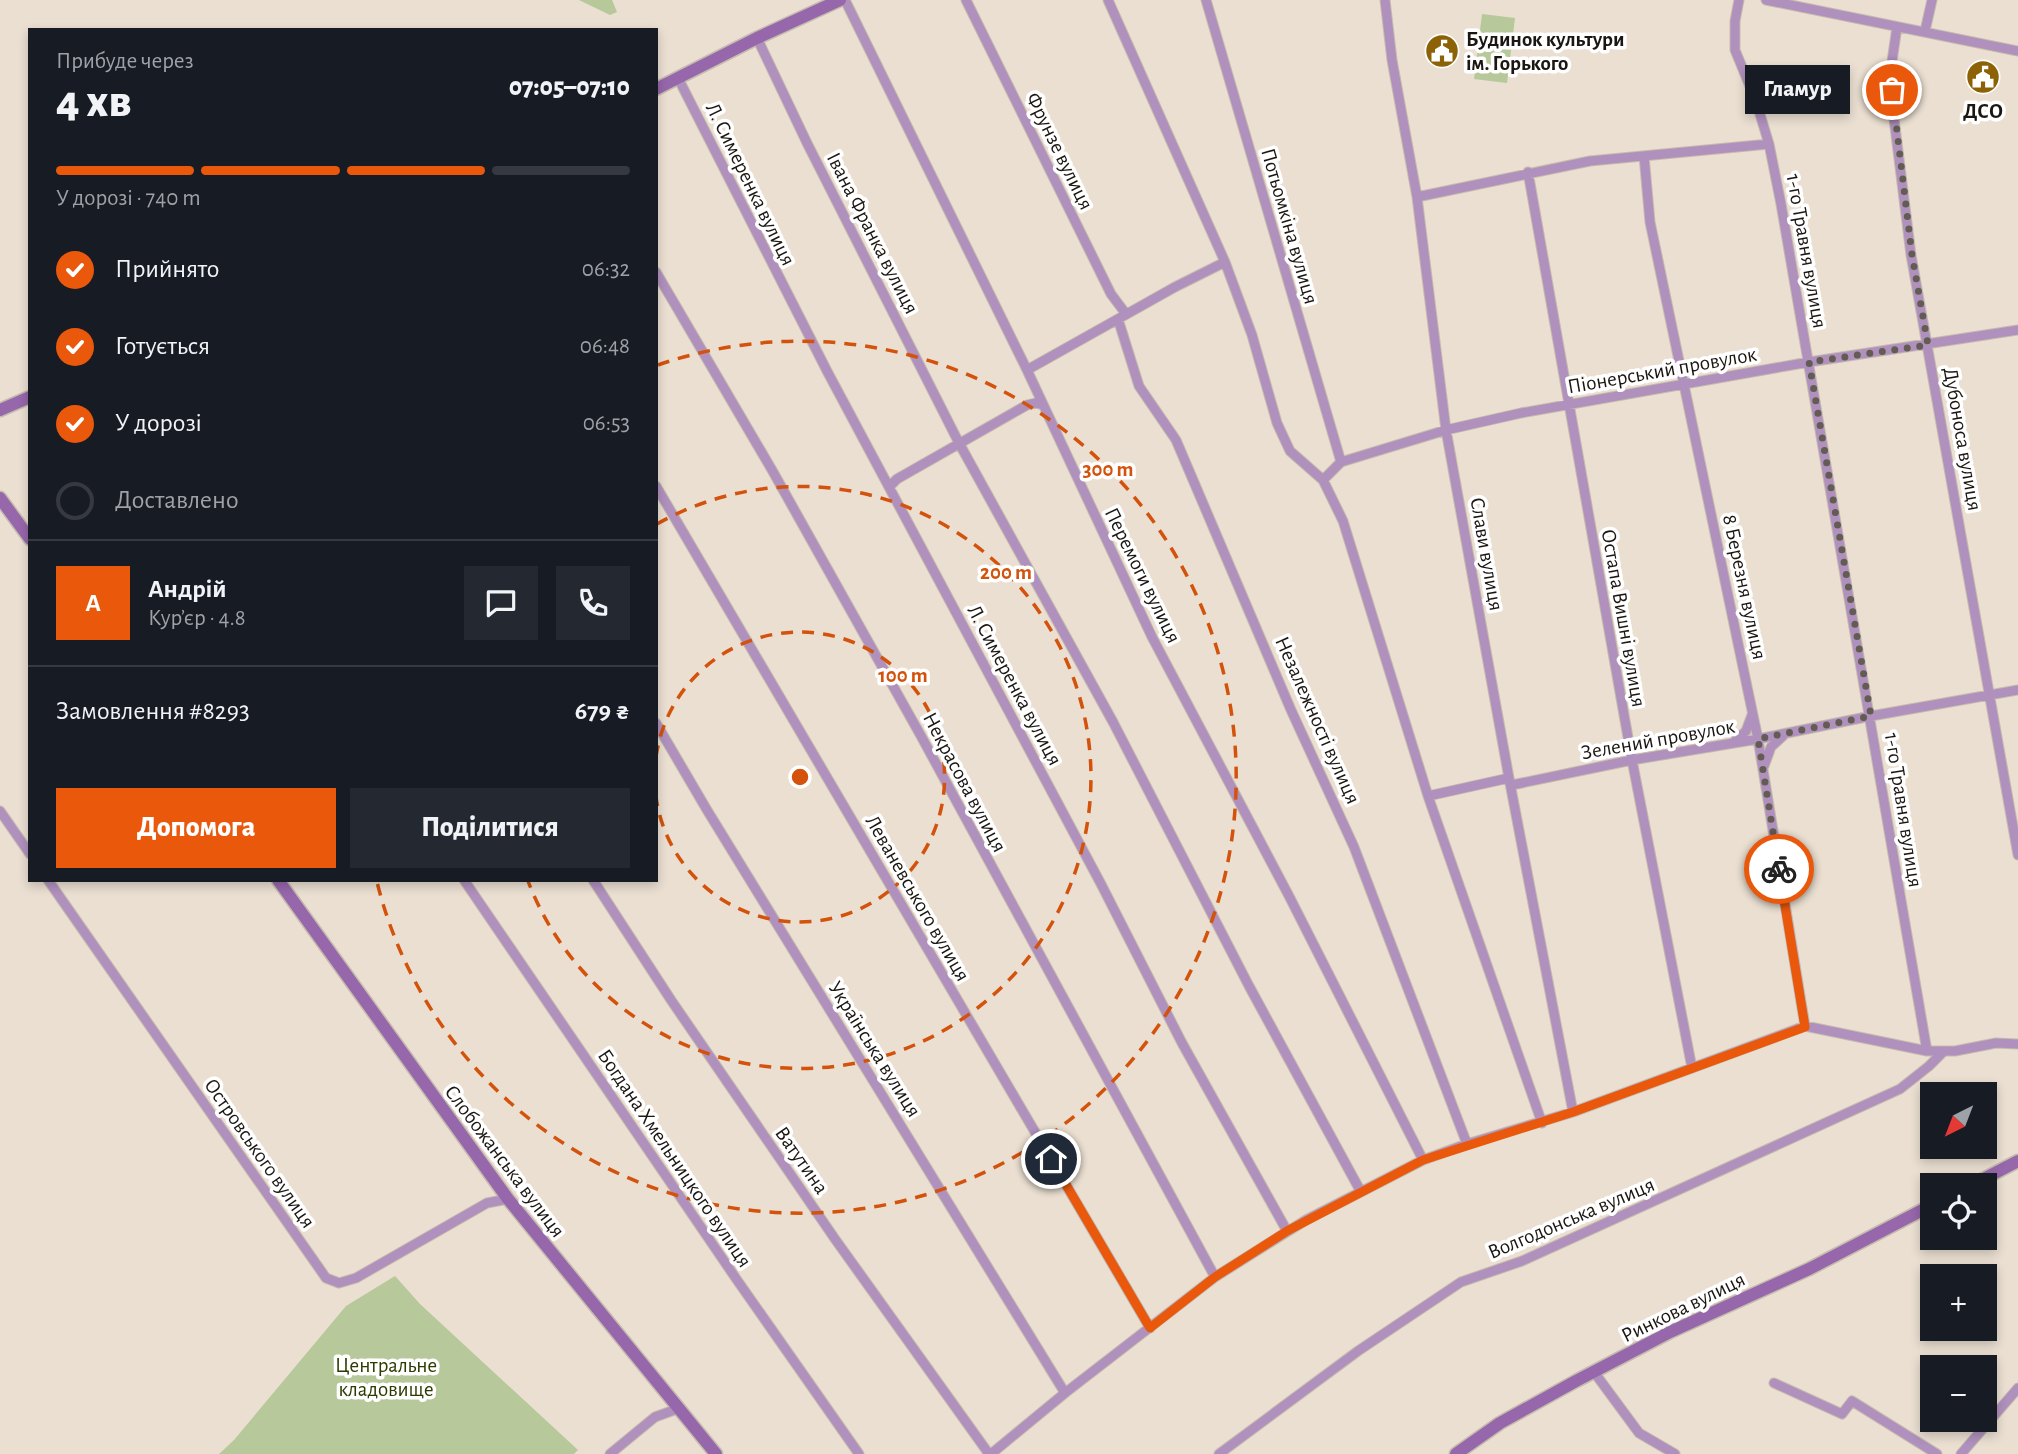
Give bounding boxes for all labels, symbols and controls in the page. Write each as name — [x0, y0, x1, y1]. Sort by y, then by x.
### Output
place label: Будинок культури ім. Горького — [1466, 29, 1624, 74]
public building icon: Будинок культури ім. Горького — [1423, 32, 1461, 70]
text: Прибуде через — [56, 50, 194, 73]
public building icon: ДСО — [1964, 58, 2002, 96]
pin — [1862, 60, 1922, 120]
callout: Гламур — [1745, 66, 1850, 114]
icon: bag — [1873, 71, 1911, 109]
text: 07:05–07:10 — [509, 74, 630, 100]
text: Гламур — [1763, 78, 1832, 101]
text: 4 хв — [56, 79, 131, 125]
street label: Фрунзе вулиця — [1022, 89, 1097, 213]
street label: Л. Симеренка вулиця — [702, 99, 799, 269]
place label: ДСО — [1963, 101, 2003, 122]
street label: Потьомкіна вулиця — [1257, 146, 1322, 306]
street label: Івана Франка вулиця — [823, 149, 922, 317]
street label: 1-го Травня вулиця — [1783, 172, 1830, 330]
text: У дорозі · 740 m — [56, 187, 201, 210]
icon: check — [56, 251, 94, 289]
text: Прийнято — [115, 256, 219, 282]
text: 06:32 — [582, 258, 630, 281]
icon: check — [56, 328, 94, 366]
text: Готується — [115, 333, 210, 359]
text: 06:48 — [580, 335, 630, 358]
street label: Піонерський провулок — [1566, 343, 1759, 397]
street label: Дубоноса вулиця — [1940, 366, 1985, 512]
icon: check — [56, 405, 94, 443]
text: У дорозі — [115, 410, 202, 436]
text: 06:53 — [583, 412, 630, 435]
text: 300 m — [1082, 459, 1134, 480]
text: Доставлено — [115, 487, 239, 513]
street label: Слави вулиця — [1466, 496, 1507, 612]
street label: Перемоги вулиця — [1101, 504, 1184, 646]
street label: 8 Березня вулиця — [1719, 513, 1770, 661]
street label: Остапа Вишні вулиця — [1598, 528, 1649, 709]
text: 200 m — [980, 562, 1032, 583]
button: chat — [464, 566, 538, 640]
button: phone — [556, 566, 630, 640]
text: Андрій — [148, 576, 227, 602]
text: А — [85, 590, 101, 616]
street label: Л. Симеренка вулиця — [963, 602, 1066, 769]
text: Кур’єр · 4.8 — [148, 607, 246, 630]
street label: Незалежності вулиця — [1271, 633, 1364, 807]
text: 100 m — [878, 665, 928, 686]
text: Замовлення #8293 — [56, 698, 250, 724]
text: 679 ₴ — [575, 698, 630, 724]
street label: Некрасова вулиця — [919, 709, 1010, 856]
street label: Зелений провулок — [1580, 716, 1737, 763]
street label: 1-го Травня вулиця — [1881, 731, 1926, 889]
centre of rings — [788, 765, 812, 789]
button: Допомога — [56, 788, 336, 868]
button: Поділитися — [350, 788, 630, 868]
street label: Леваневського вулиця — [862, 812, 974, 985]
courier — [1744, 834, 1814, 904]
icon: bike — [1760, 850, 1798, 888]
street label: Українська вулиця — [824, 978, 925, 1121]
street label: Богдана Хмельницкого вулиця — [594, 1045, 755, 1271]
street label: Островського вулиця — [200, 1075, 319, 1232]
street label: Слобожанська вулиця — [441, 1081, 569, 1241]
north arrow — [1920, 1082, 1997, 1158]
map controls — [1920, 1082, 1997, 1432]
street label: Ватутина — [771, 1123, 833, 1198]
pin — [1021, 1129, 1081, 1189]
icon: home — [1032, 1140, 1070, 1178]
button: locate — [1920, 1173, 1997, 1250]
street label: Волгодонська вулиця — [1485, 1174, 1658, 1263]
button: + — [1920, 1264, 1997, 1341]
street label: Ринкова вулиця — [1618, 1268, 1748, 1346]
park label: Центральне кладовище — [335, 1355, 437, 1400]
button: − — [1920, 1355, 1997, 1432]

